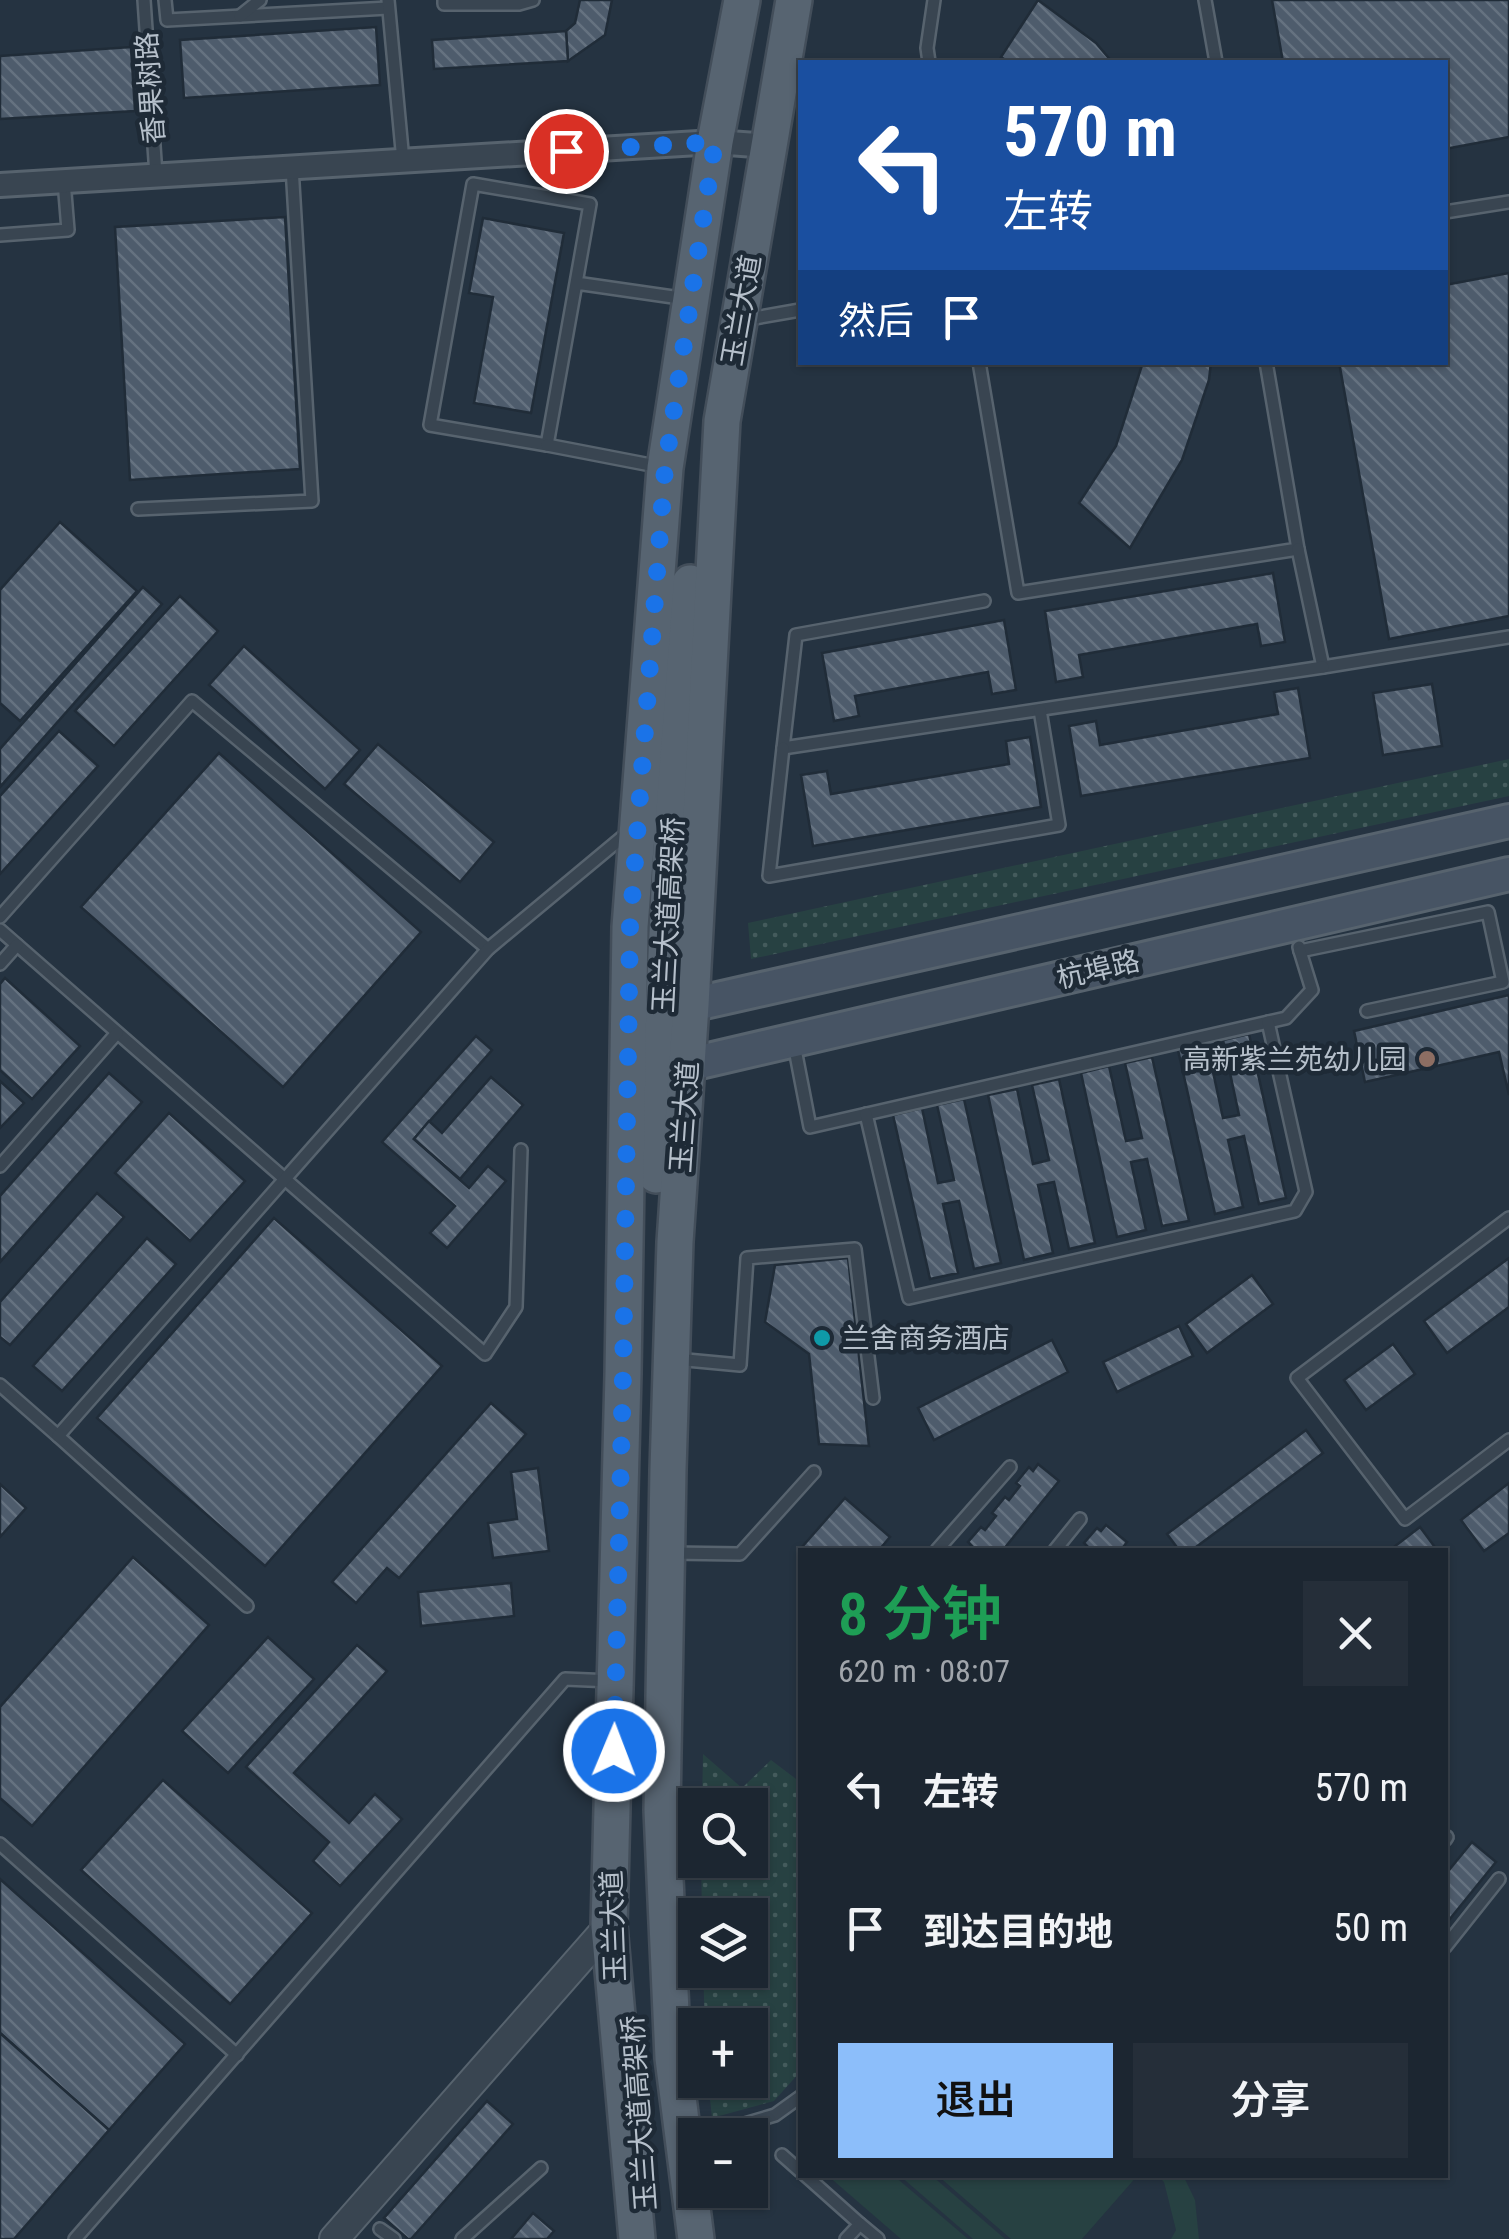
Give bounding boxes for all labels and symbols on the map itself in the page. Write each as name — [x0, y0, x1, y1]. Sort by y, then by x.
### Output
street label: 香果树路 — [130, 31, 171, 145]
pin — [524, 109, 609, 194]
street label: 玉兰大道 — [716, 252, 767, 368]
street label: 玉兰大道高架桥 — [647, 816, 690, 1014]
street label: 杭埠路 — [1053, 944, 1143, 995]
place label: 高新紫兰苑幼儿园 — [1183, 1043, 1407, 1076]
marker: 高新紫兰苑幼儿园 — [1416, 1048, 1438, 1070]
street label: 玉兰大道 — [664, 1060, 705, 1174]
place label: 兰舍商务酒店 — [842, 1322, 1010, 1355]
marker: 兰舍商务酒店 — [811, 1327, 833, 1349]
position arrow — [562, 1699, 666, 1803]
street label: 玉兰大道 — [595, 1869, 632, 1983]
street label: 玉兰大道高架桥 — [616, 2014, 663, 2212]

